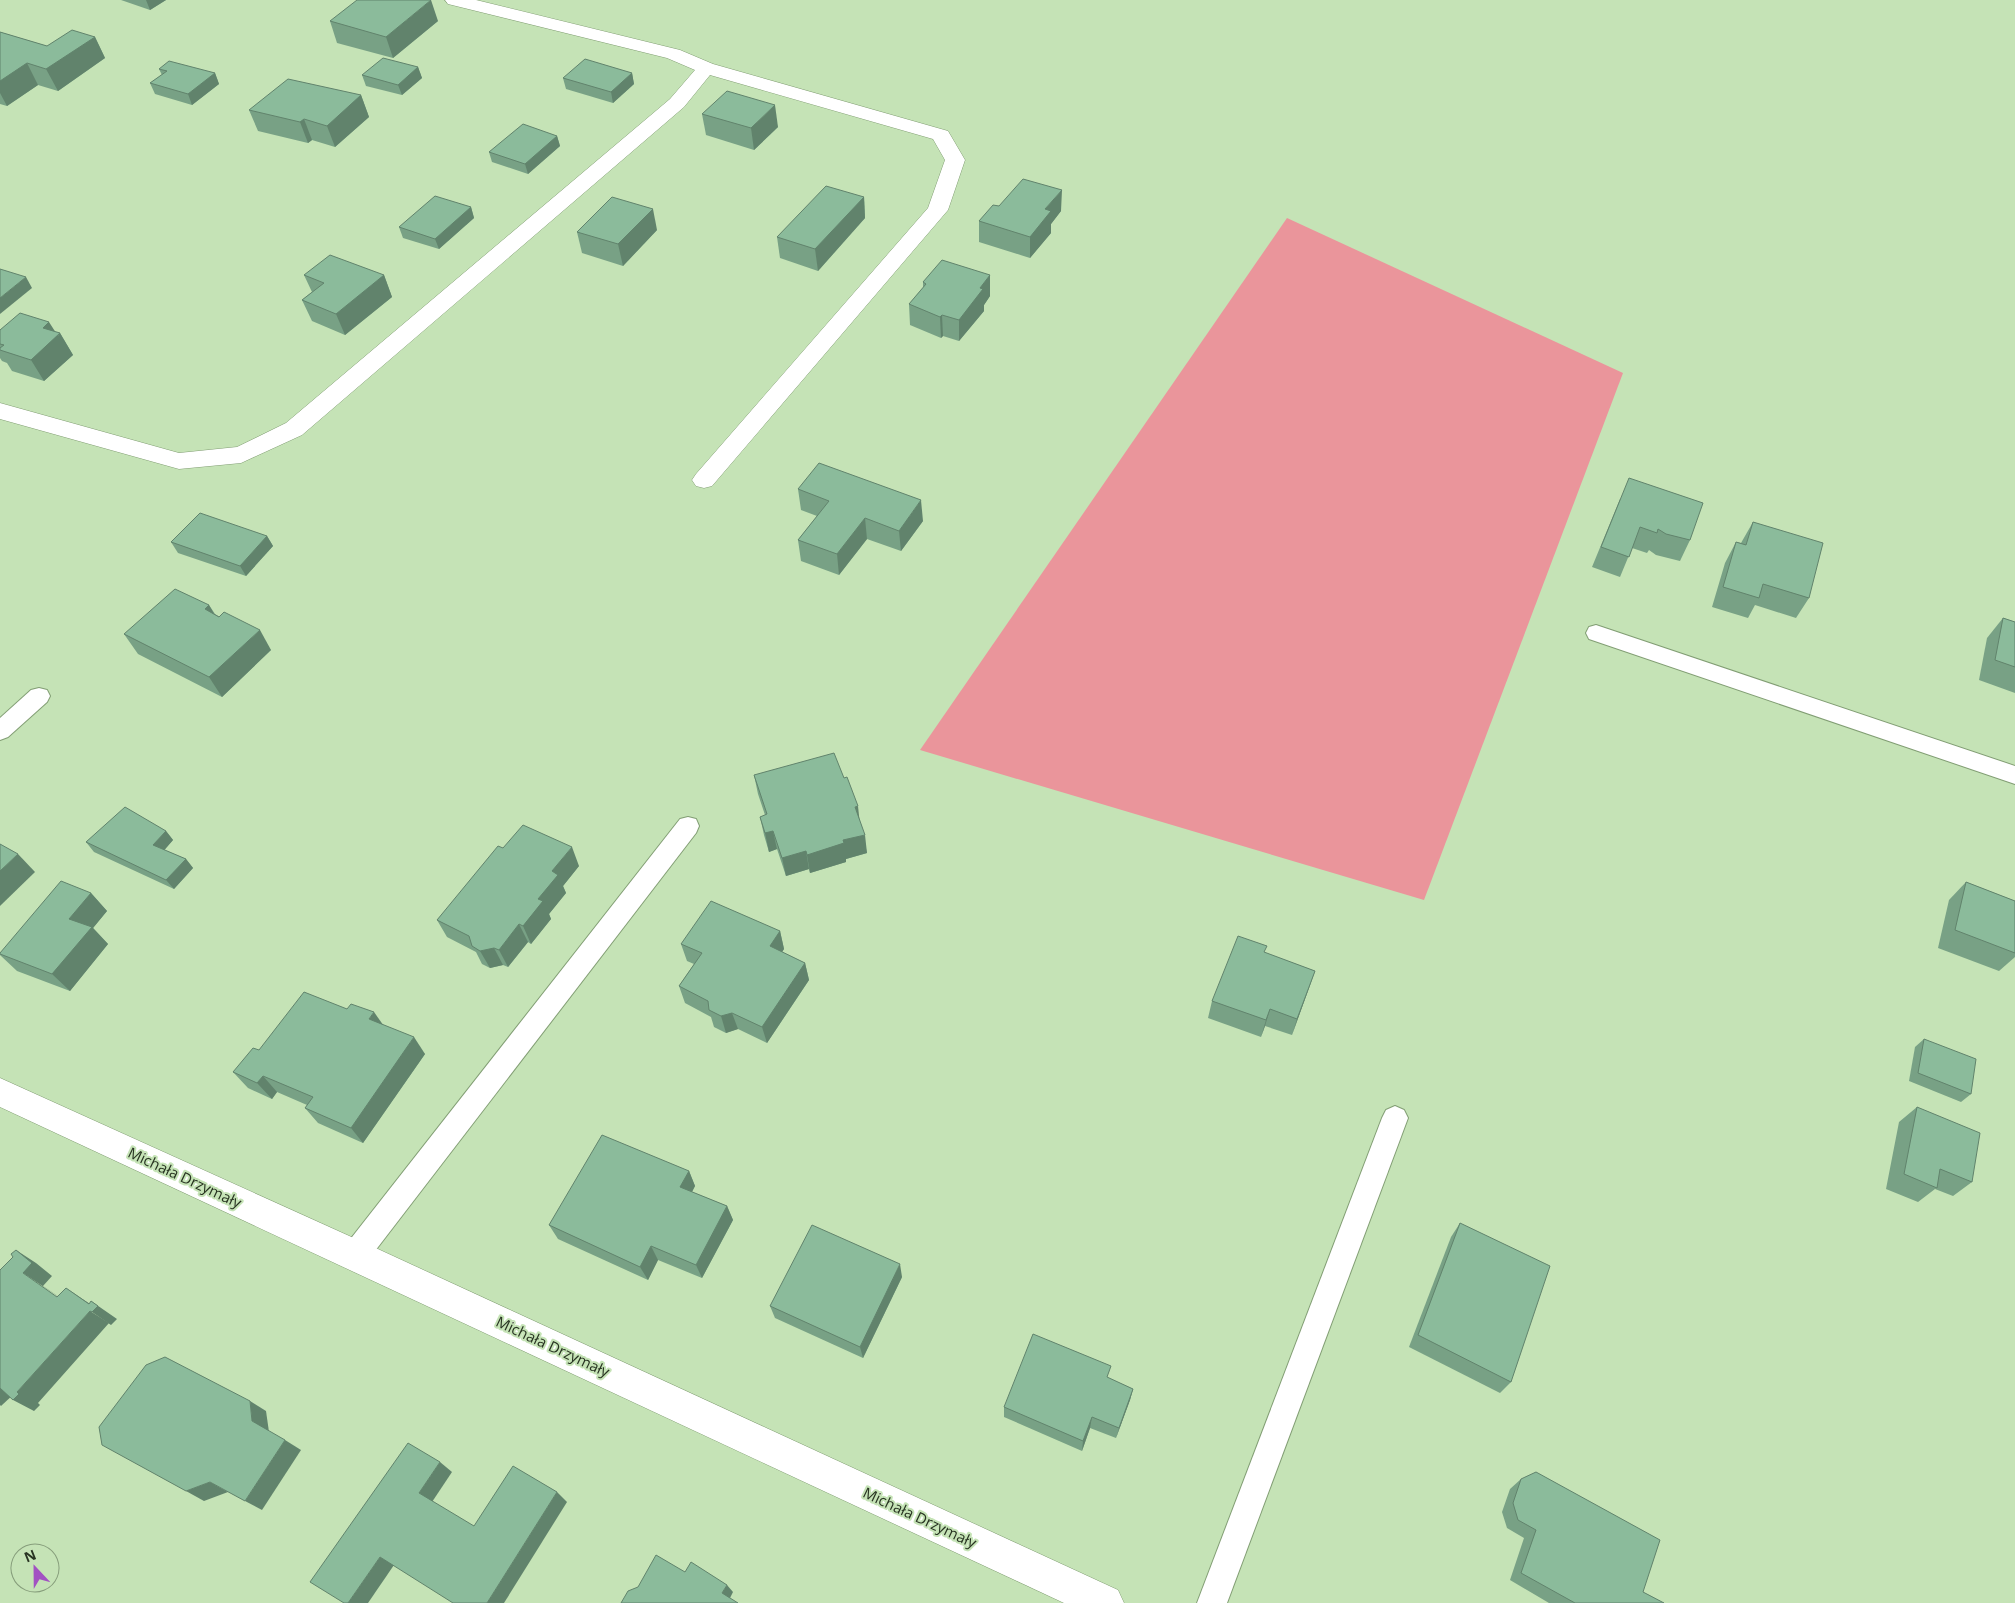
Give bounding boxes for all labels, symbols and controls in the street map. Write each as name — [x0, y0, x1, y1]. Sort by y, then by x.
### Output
street label: Michała Drzymały — [125, 1142, 245, 1212]
street label: Michała Drzymały — [493, 1311, 613, 1381]
street label: Michała Drzymały — [860, 1482, 980, 1552]
north arrow — [10, 1543, 60, 1593]
text: N — [21, 1545, 39, 1566]

